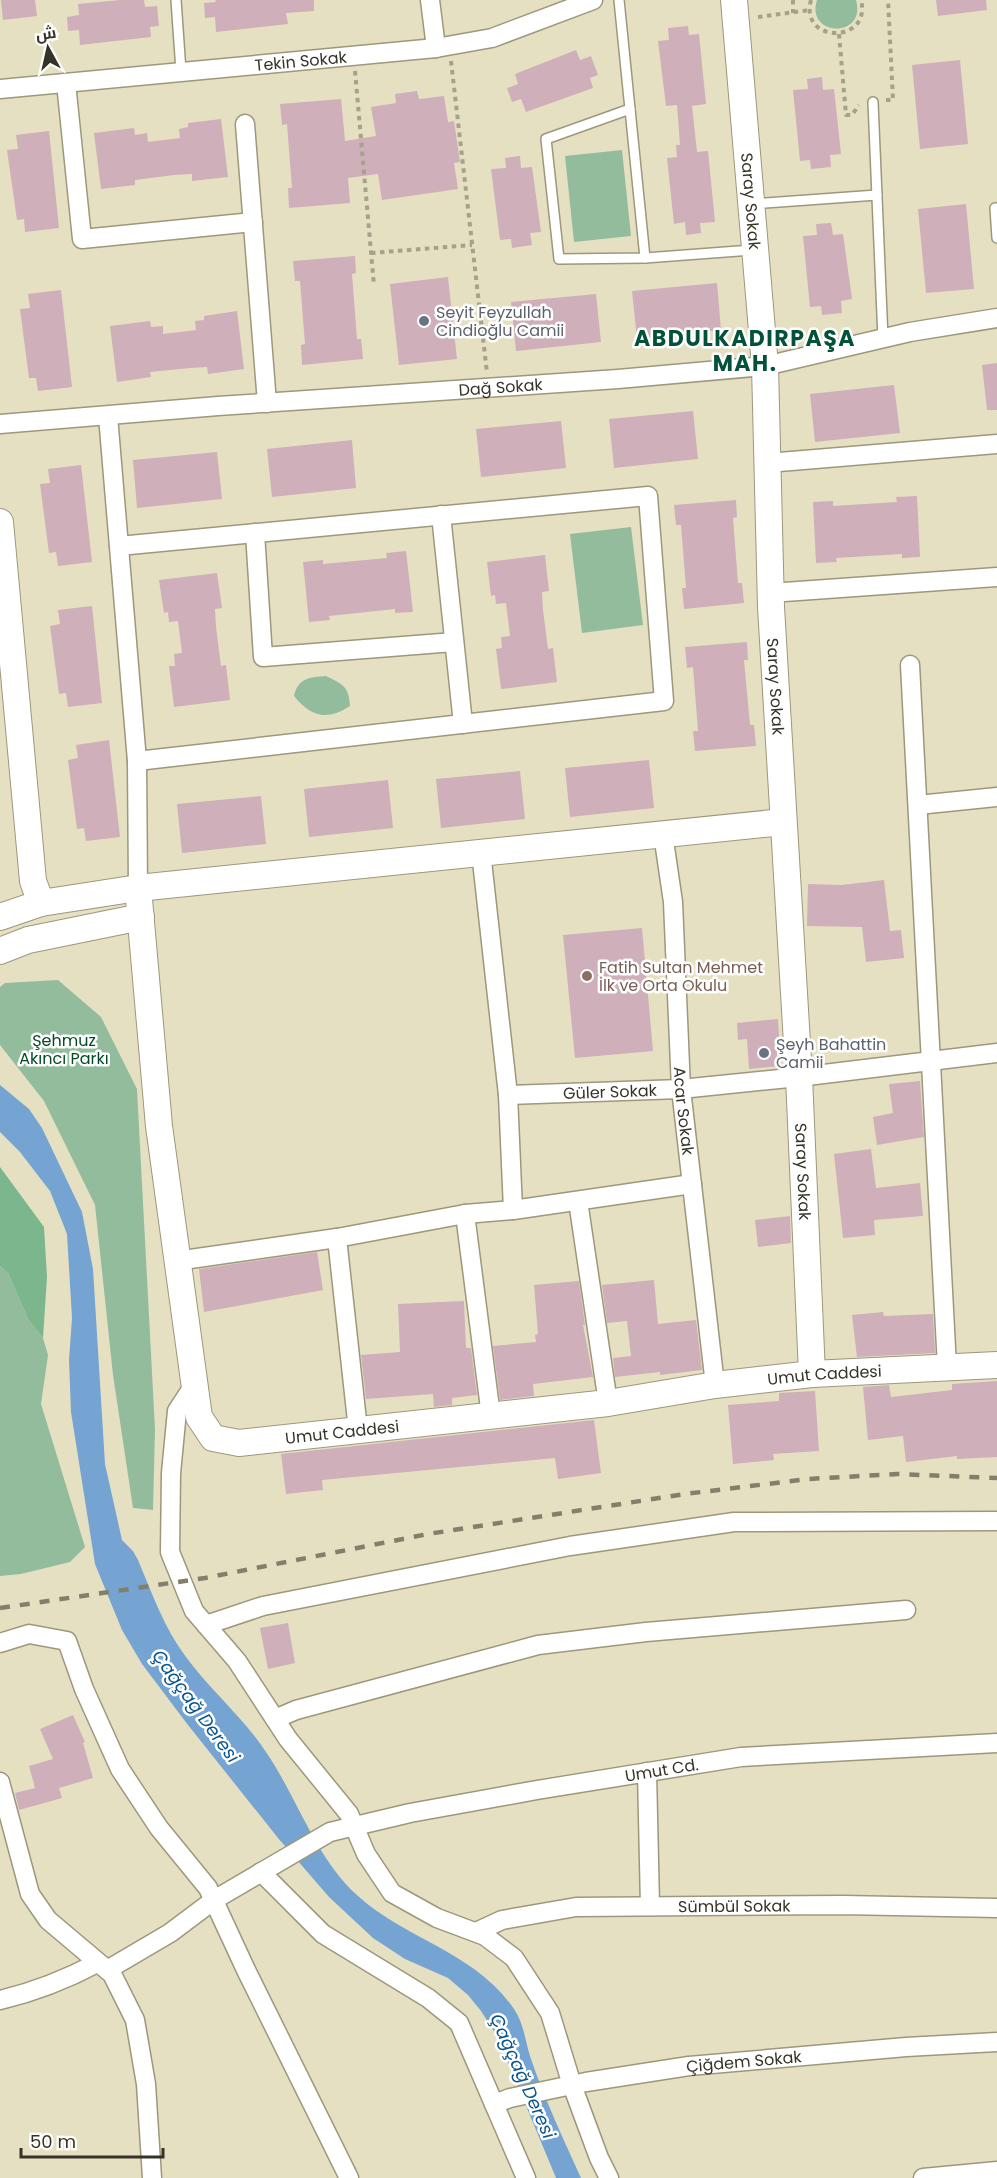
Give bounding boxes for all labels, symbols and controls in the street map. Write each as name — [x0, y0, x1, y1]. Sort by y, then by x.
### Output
north arrow — [18, 18, 78, 78]
text: ش — [34, 21, 58, 46]
street label: Tekin Sokak — [254, 45, 348, 76]
street label: Saray Sokak — [735, 152, 767, 251]
place label: Seyit Feyzullah Cindioğlu Camii — [436, 301, 564, 342]
marker: Seyit Feyzullah Cindioğlu Camii — [417, 314, 431, 328]
district label: ABDULKADIRPAŞA MAH. — [634, 323, 856, 379]
street label: Dağ Sokak — [458, 373, 544, 401]
street label: Saray Sokak — [761, 637, 790, 736]
place label: Fatih Sultan Mehmet İlk ve Orta Okulu — [599, 956, 763, 997]
marker: Fatih Sultan Mehmet İlk ve Orta Okulu — [580, 969, 594, 983]
park label: Şehmuz Akıncı Parkı — [19, 1029, 109, 1070]
place label: Şeyh Bahattin Camii — [776, 1033, 886, 1074]
marker: Şeyh Bahattin Camii — [757, 1046, 771, 1060]
street label: Acar Sokak — [669, 1066, 700, 1157]
street label: Güler Sokak — [563, 1078, 658, 1105]
street label: Saray Sokak — [790, 1123, 817, 1222]
street label: Umut Caddesi — [766, 1359, 882, 1390]
street label: Umut Caddesi — [284, 1414, 400, 1449]
water label: Çağçağ Deresi — [146, 1644, 246, 1768]
street label: Umut Cd. — [623, 1753, 700, 1787]
street label: Sümbül Sokak — [678, 1894, 791, 1918]
water label: Çağçağ Deresi — [484, 2010, 562, 2143]
street label: Çiğdem Sokak — [685, 2045, 803, 2078]
scale bar — [21, 2121, 164, 2159]
text: 50 m — [30, 2129, 76, 2154]

